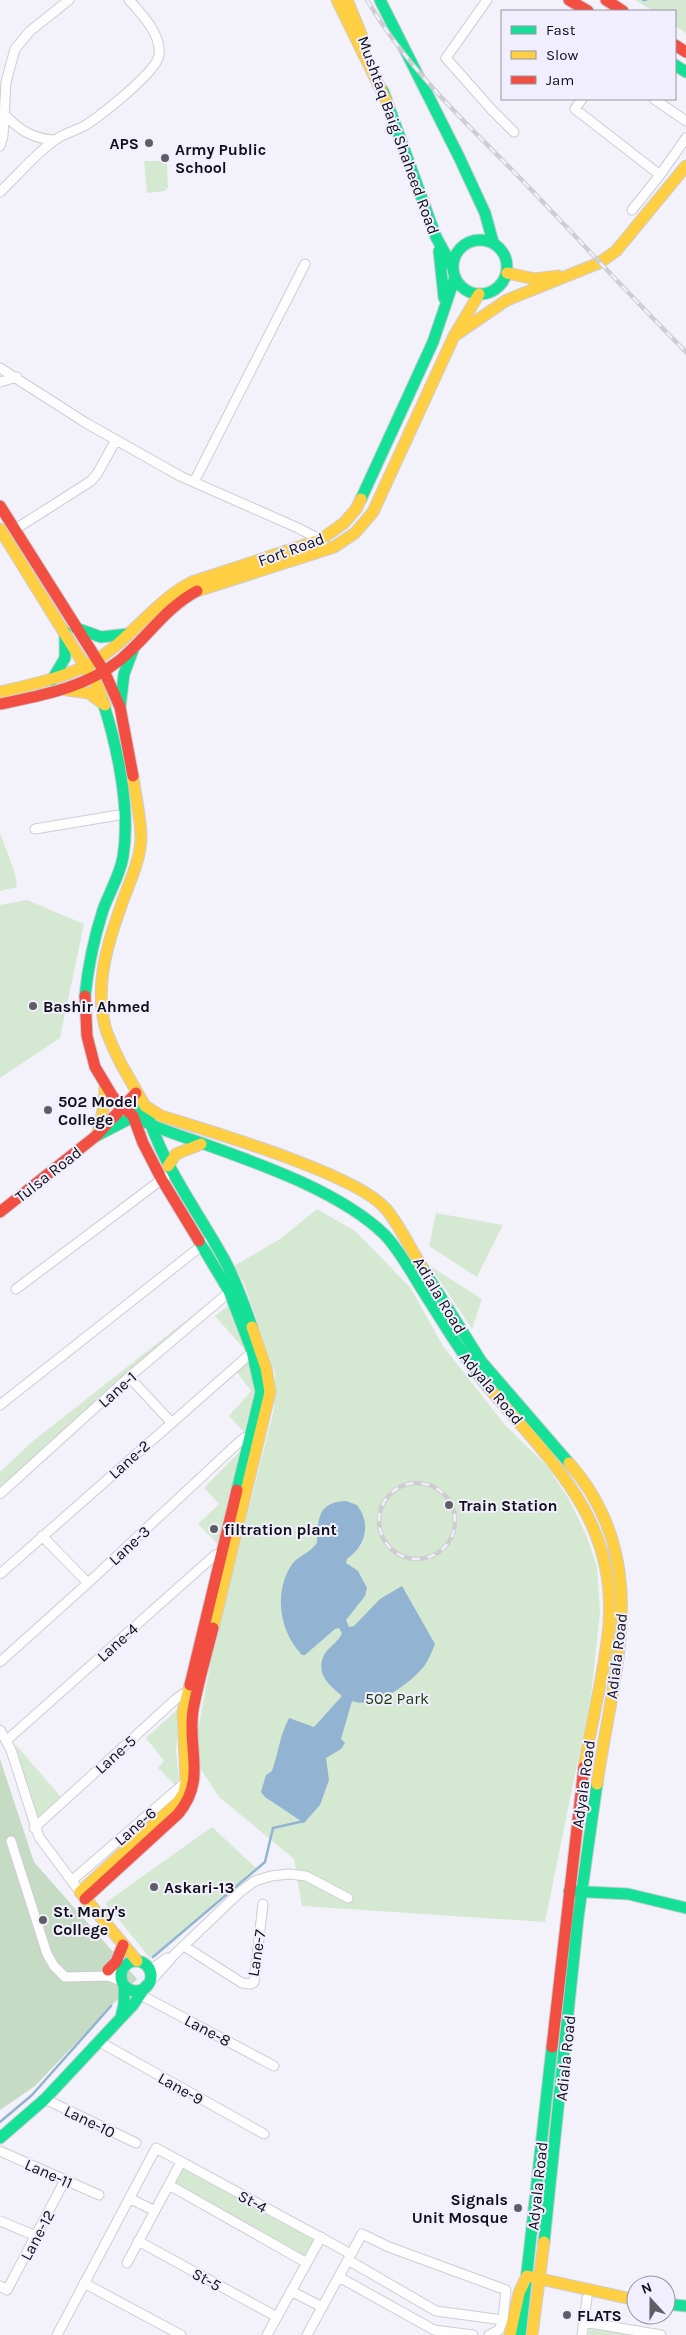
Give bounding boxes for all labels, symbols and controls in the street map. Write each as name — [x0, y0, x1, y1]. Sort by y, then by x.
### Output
legend — [501, 10, 676, 100]
text: Fast — [546, 21, 576, 39]
street label: Mushtaq Baig Shaheed Road — [354, 33, 443, 237]
text: Slow — [546, 46, 578, 64]
text: Jam — [546, 71, 574, 89]
place label: APS — [110, 134, 139, 153]
marker: APS — [143, 137, 155, 149]
place label: Army Public School — [175, 140, 266, 177]
marker: Army Public School — [159, 152, 171, 164]
street label: Fort Road — [255, 529, 327, 570]
place label: Bashir Ahmed — [43, 997, 150, 1016]
marker: Bashir Ahmed — [27, 1000, 39, 1012]
place label: 502 Model College — [58, 1092, 137, 1129]
marker: 502 Model College — [42, 1104, 54, 1116]
street label: Tulsa Road — [11, 1143, 85, 1206]
street label: Adiala Road — [409, 1253, 470, 1337]
street label: Adyala Road — [456, 1348, 527, 1428]
street label: Lane-1 — [94, 1367, 140, 1411]
street label: Lane-2 — [105, 1436, 154, 1483]
place label: Train Station — [459, 1496, 558, 1515]
marker: Train Station — [443, 1499, 455, 1511]
place label: filtration plant — [224, 1520, 337, 1539]
street label: Lane-3 — [105, 1522, 154, 1569]
marker: filtration plant — [208, 1523, 220, 1535]
street label: Adiala Road — [602, 1612, 631, 1700]
street label: Lane-4 — [93, 1619, 142, 1666]
park label: 502 Park — [365, 1689, 429, 1708]
street label: Lane-5 — [91, 1731, 140, 1778]
street label: Adyala Road — [568, 1739, 599, 1829]
street label: Lane-6 — [111, 1803, 160, 1850]
place label: Askari-13 — [164, 1878, 234, 1897]
marker: Askari-13 — [148, 1881, 160, 1893]
place label: St. Mary's College — [53, 1902, 126, 1939]
marker: St. Mary's College — [37, 1914, 49, 1926]
street label: Lane-7 — [243, 1928, 270, 1978]
street label: Lane-8 — [181, 2010, 234, 2050]
street label: Adiala Road — [552, 2014, 579, 2102]
street label: Lane-9 — [155, 2068, 207, 2109]
street label: Lane-10 — [61, 2101, 118, 2142]
street label: Adyala Road — [523, 2141, 552, 2231]
street label: Lane-11 — [22, 2155, 76, 2192]
street label: St-4 — [235, 2186, 271, 2217]
place label: Signals Unit Mosque — [412, 2190, 508, 2227]
marker: Signals Unit Mosque — [512, 2202, 524, 2214]
street label: Lane-12 — [16, 2207, 59, 2264]
street label: St-5 — [189, 2264, 225, 2295]
north arrow — [626, 2275, 676, 2325]
text: N — [639, 2279, 654, 2298]
place label: FLATS — [577, 2306, 622, 2325]
marker: FLATS — [561, 2309, 573, 2321]

